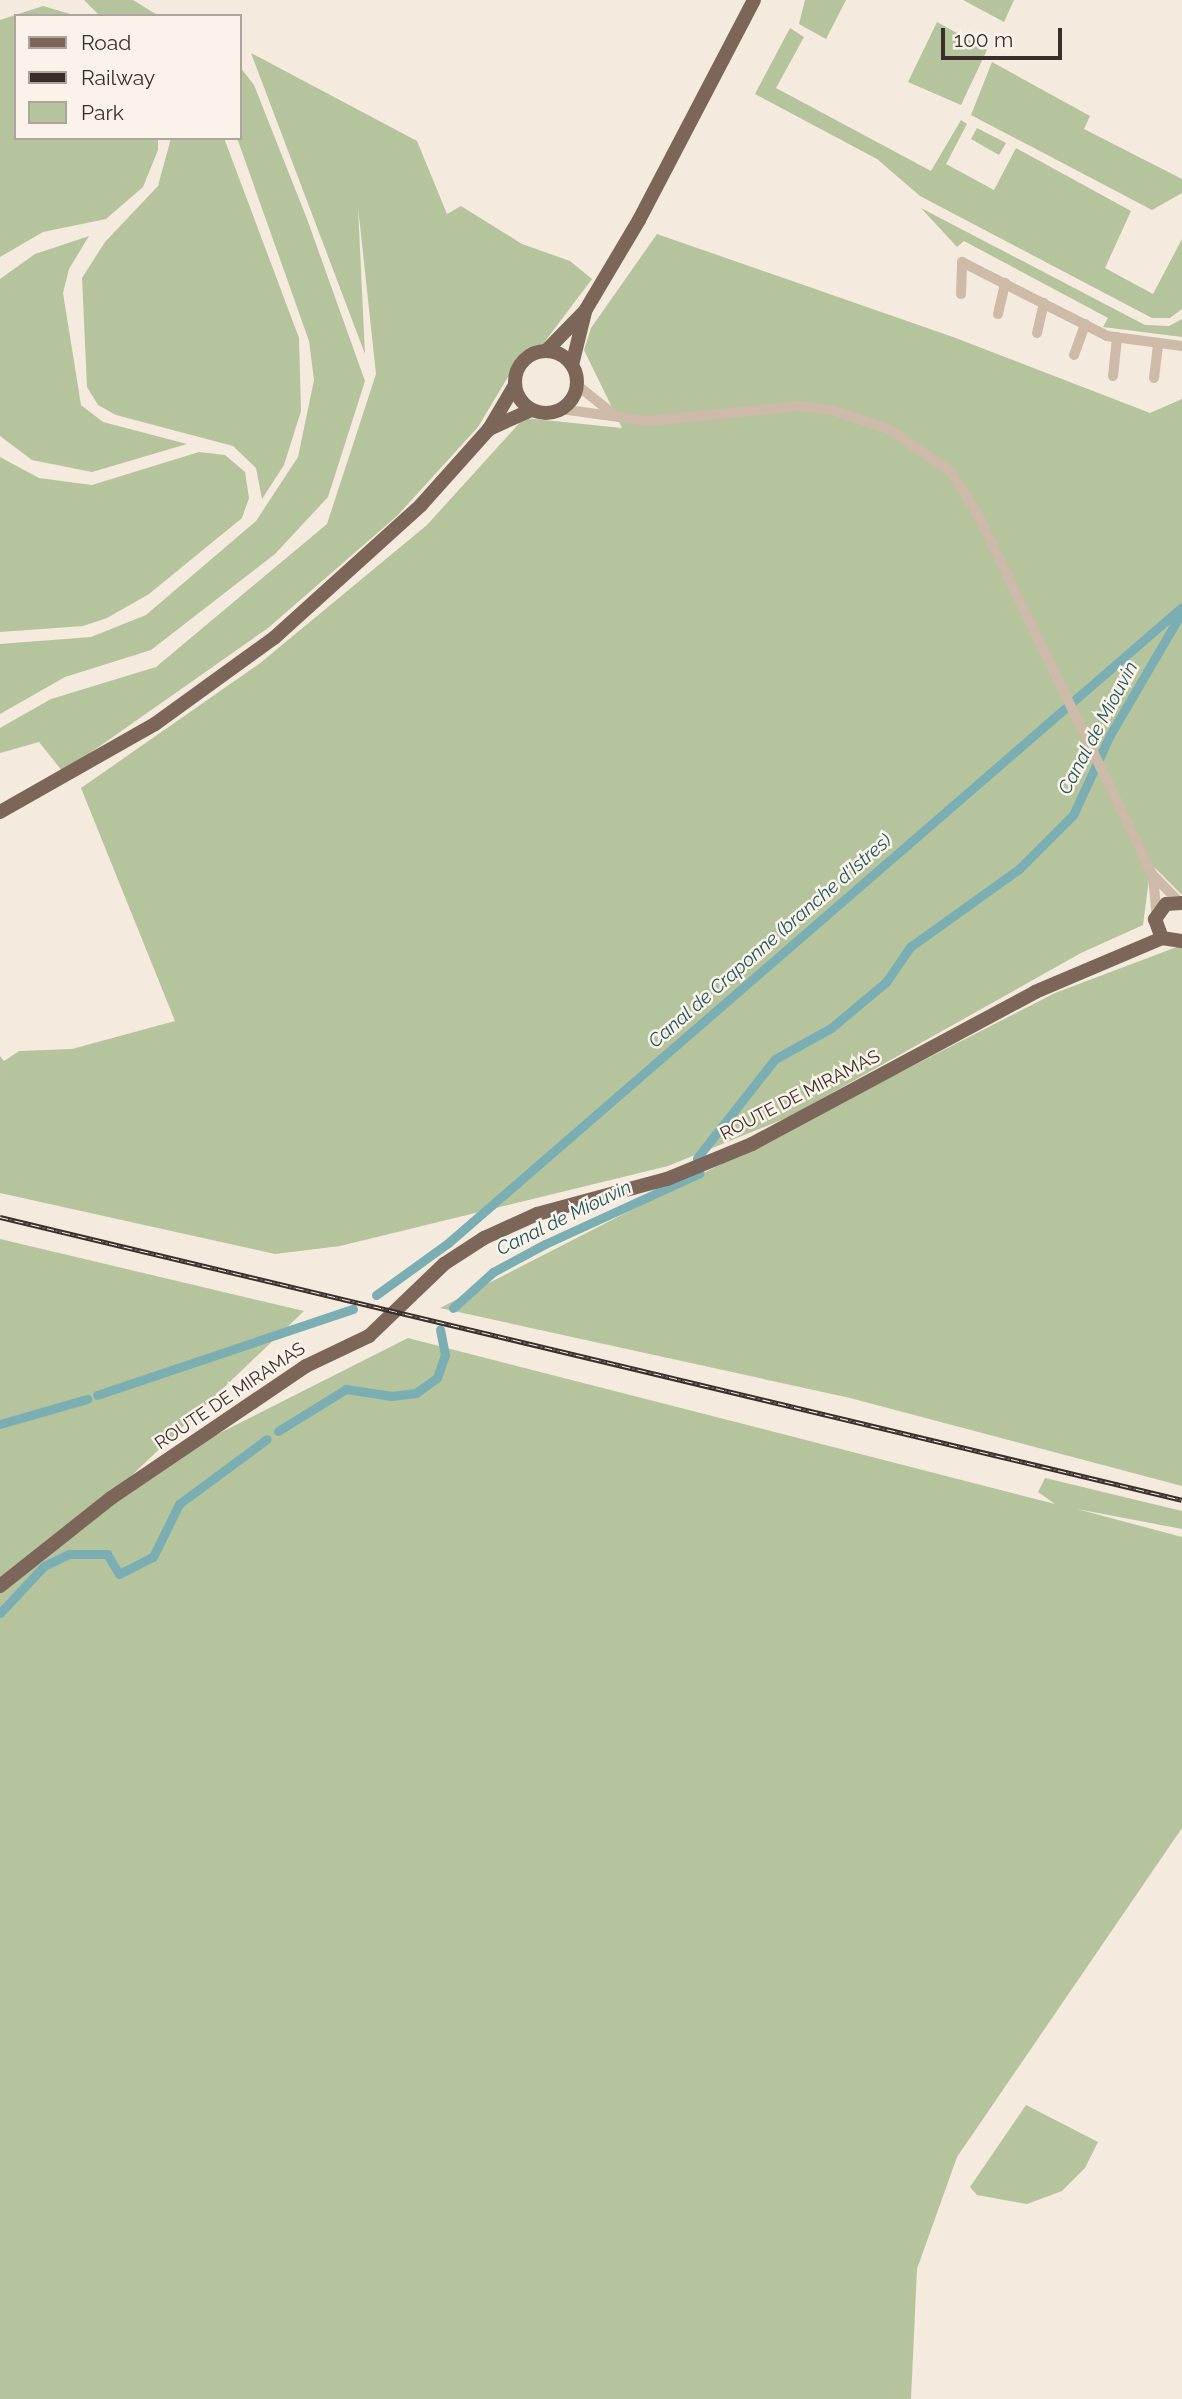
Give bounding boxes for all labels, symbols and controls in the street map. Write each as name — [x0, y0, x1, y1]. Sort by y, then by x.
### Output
legend — [14, 14, 242, 140]
scale bar — [944, 14, 1065, 58]
text: 100 m — [954, 27, 1013, 52]
text: Road — [81, 30, 131, 55]
text: Railway — [81, 65, 155, 90]
text: Park — [81, 100, 124, 125]
water label: Canal de Miouvin — [1053, 658, 1143, 798]
water label: Canal de Craponne (branche d'Istres) — [644, 829, 896, 1053]
street label: ROUTE DE MIRAMAS — [716, 1045, 884, 1145]
water label: Canal de Miouvin — [493, 1175, 635, 1261]
street label: ROUTE DE MIRAMAS — [151, 1338, 309, 1454]

